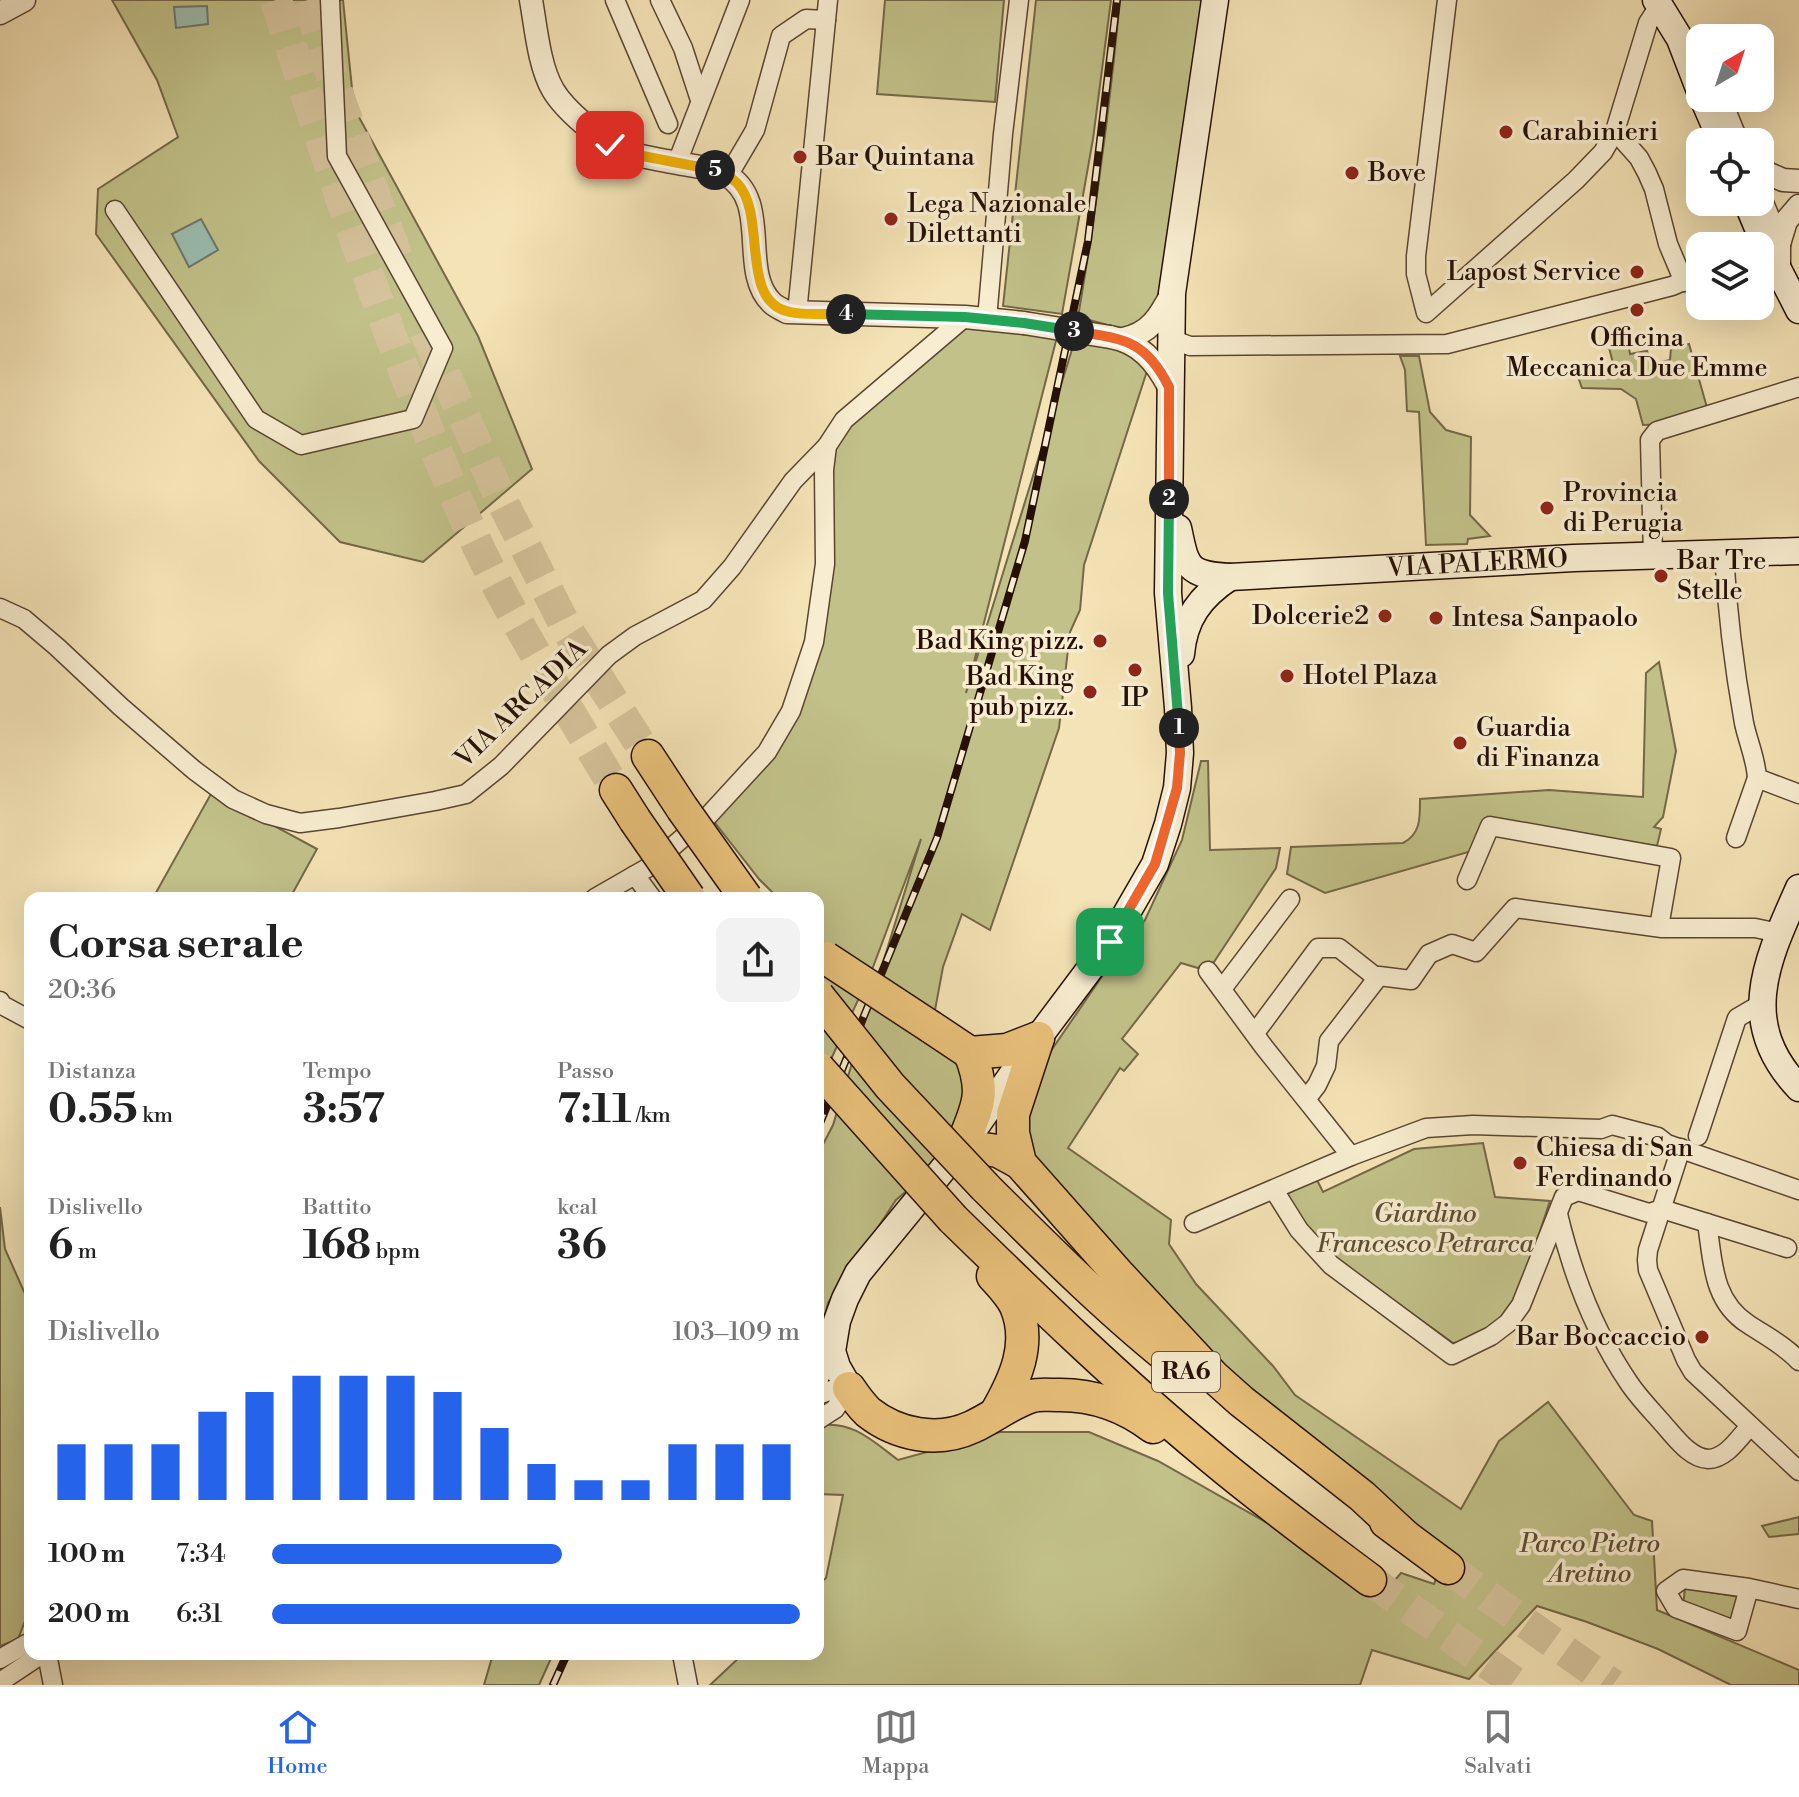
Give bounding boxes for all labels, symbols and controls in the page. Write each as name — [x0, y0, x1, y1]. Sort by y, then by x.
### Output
north arrow — [1686, 24, 1774, 112]
map controls — [1686, 24, 1774, 320]
pin — [576, 111, 644, 179]
place label: Carabinieri — [1522, 116, 1658, 148]
icon: check — [588, 123, 632, 167]
marker: Carabinieri — [1497, 123, 1515, 141]
button: locate — [1686, 128, 1774, 216]
place label: Bar Quintana — [815, 141, 976, 173]
marker: Bar Quintana — [791, 148, 809, 166]
pin: 5 — [695, 150, 735, 190]
text: 5 — [708, 156, 722, 183]
place label: Bove — [1367, 157, 1426, 189]
marker: Bove — [1343, 164, 1361, 182]
place label: Lega Nazionale Dilettanti — [907, 188, 1087, 250]
marker: Lega Nazionale Dilettanti — [882, 210, 900, 228]
button: layers — [1686, 232, 1774, 320]
place label: Lapost Service — [1447, 256, 1621, 288]
marker: Lapost Service — [1628, 263, 1646, 281]
pin: 4 — [826, 294, 866, 334]
text: 4 — [839, 300, 853, 327]
marker: Officina Meccanica Due Emme — [1628, 301, 1646, 319]
pin: 3 — [1054, 311, 1094, 351]
text: 3 — [1067, 317, 1081, 344]
place label: Officina Meccanica Due Emme — [1506, 322, 1768, 384]
place label: Provincia di Perugia — [1563, 477, 1684, 539]
pin: 2 — [1149, 479, 1189, 519]
text: 2 — [1162, 485, 1176, 512]
marker: Provincia di Perugia — [1538, 499, 1556, 517]
street label: VIA PALERMO — [1385, 542, 1569, 584]
place label: Bar Tre Stelle — [1676, 545, 1766, 607]
marker: Bar Tre Stelle — [1652, 567, 1670, 585]
place label: Dolcerie2 — [1252, 600, 1369, 632]
place label: Intesa Sanpaolo — [1452, 602, 1638, 634]
marker: Dolcerie2 — [1376, 607, 1394, 625]
marker: Intesa Sanpaolo — [1427, 609, 1445, 627]
place label: Bad King pizz. — [915, 625, 1084, 657]
street label: VIA ARCADIA — [448, 632, 595, 776]
marker: Bad King pizz. — [1091, 632, 1109, 650]
place label: Hotel Plaza — [1303, 660, 1439, 692]
place label: Bad King pub pizz. — [965, 661, 1075, 723]
marker: IP — [1126, 661, 1144, 679]
marker: Hotel Plaza — [1278, 667, 1296, 685]
place label: IP — [1121, 682, 1149, 714]
marker: Bad King pub pizz. — [1081, 683, 1099, 701]
pin: 1 — [1159, 708, 1199, 748]
place label: Guardia di Finanza — [1476, 712, 1601, 774]
text: 1 — [1174, 714, 1184, 741]
marker: Guardia di Finanza — [1451, 734, 1469, 752]
pin — [1076, 908, 1144, 976]
text: Corsa serale — [48, 916, 304, 971]
button: share — [716, 918, 800, 1002]
icon: arrive — [1088, 920, 1132, 964]
text: 20:36 — [48, 974, 116, 1006]
text: Distanza — [48, 1058, 136, 1085]
text: Tempo — [303, 1058, 372, 1085]
text: Passo — [557, 1058, 614, 1085]
text: 0.55 — [48, 1085, 138, 1135]
text: 3:57 — [303, 1085, 385, 1135]
text: 7:11 — [557, 1085, 631, 1135]
text: km — [138, 1102, 173, 1129]
text: /km — [631, 1102, 671, 1129]
place label: Chiesa di San Ferdinando — [1536, 1132, 1693, 1194]
marker: Chiesa di San Ferdinando — [1511, 1154, 1529, 1172]
text: Dislivello — [48, 1194, 143, 1221]
text: Battito — [303, 1194, 372, 1221]
text: kcal — [557, 1194, 597, 1221]
park label: Giardino Francesco Petrarca — [1316, 1198, 1534, 1260]
text: 6 — [48, 1221, 73, 1271]
text: 168 — [303, 1221, 371, 1271]
text: 36 — [557, 1221, 607, 1271]
text: m — [73, 1238, 97, 1265]
text: bpm — [371, 1238, 420, 1265]
text: Dislivello — [48, 1316, 160, 1348]
text: 103–109 m — [673, 1316, 800, 1348]
place label: Bar Boccaccio — [1515, 1321, 1686, 1353]
marker: Bar Boccaccio — [1693, 1328, 1711, 1346]
road number: RA6 — [1152, 1352, 1220, 1392]
park label: Parco Pietro Aretino — [1519, 1528, 1660, 1590]
text: 100 m — [48, 1538, 125, 1570]
text: 7:34 — [176, 1538, 226, 1570]
text: 200 m — [48, 1598, 130, 1630]
text: 6:31 — [176, 1598, 223, 1630]
tab: Home — [267, 1705, 328, 1780]
tab: Mappa — [862, 1705, 930, 1780]
tab: Salvati — [1464, 1705, 1532, 1780]

